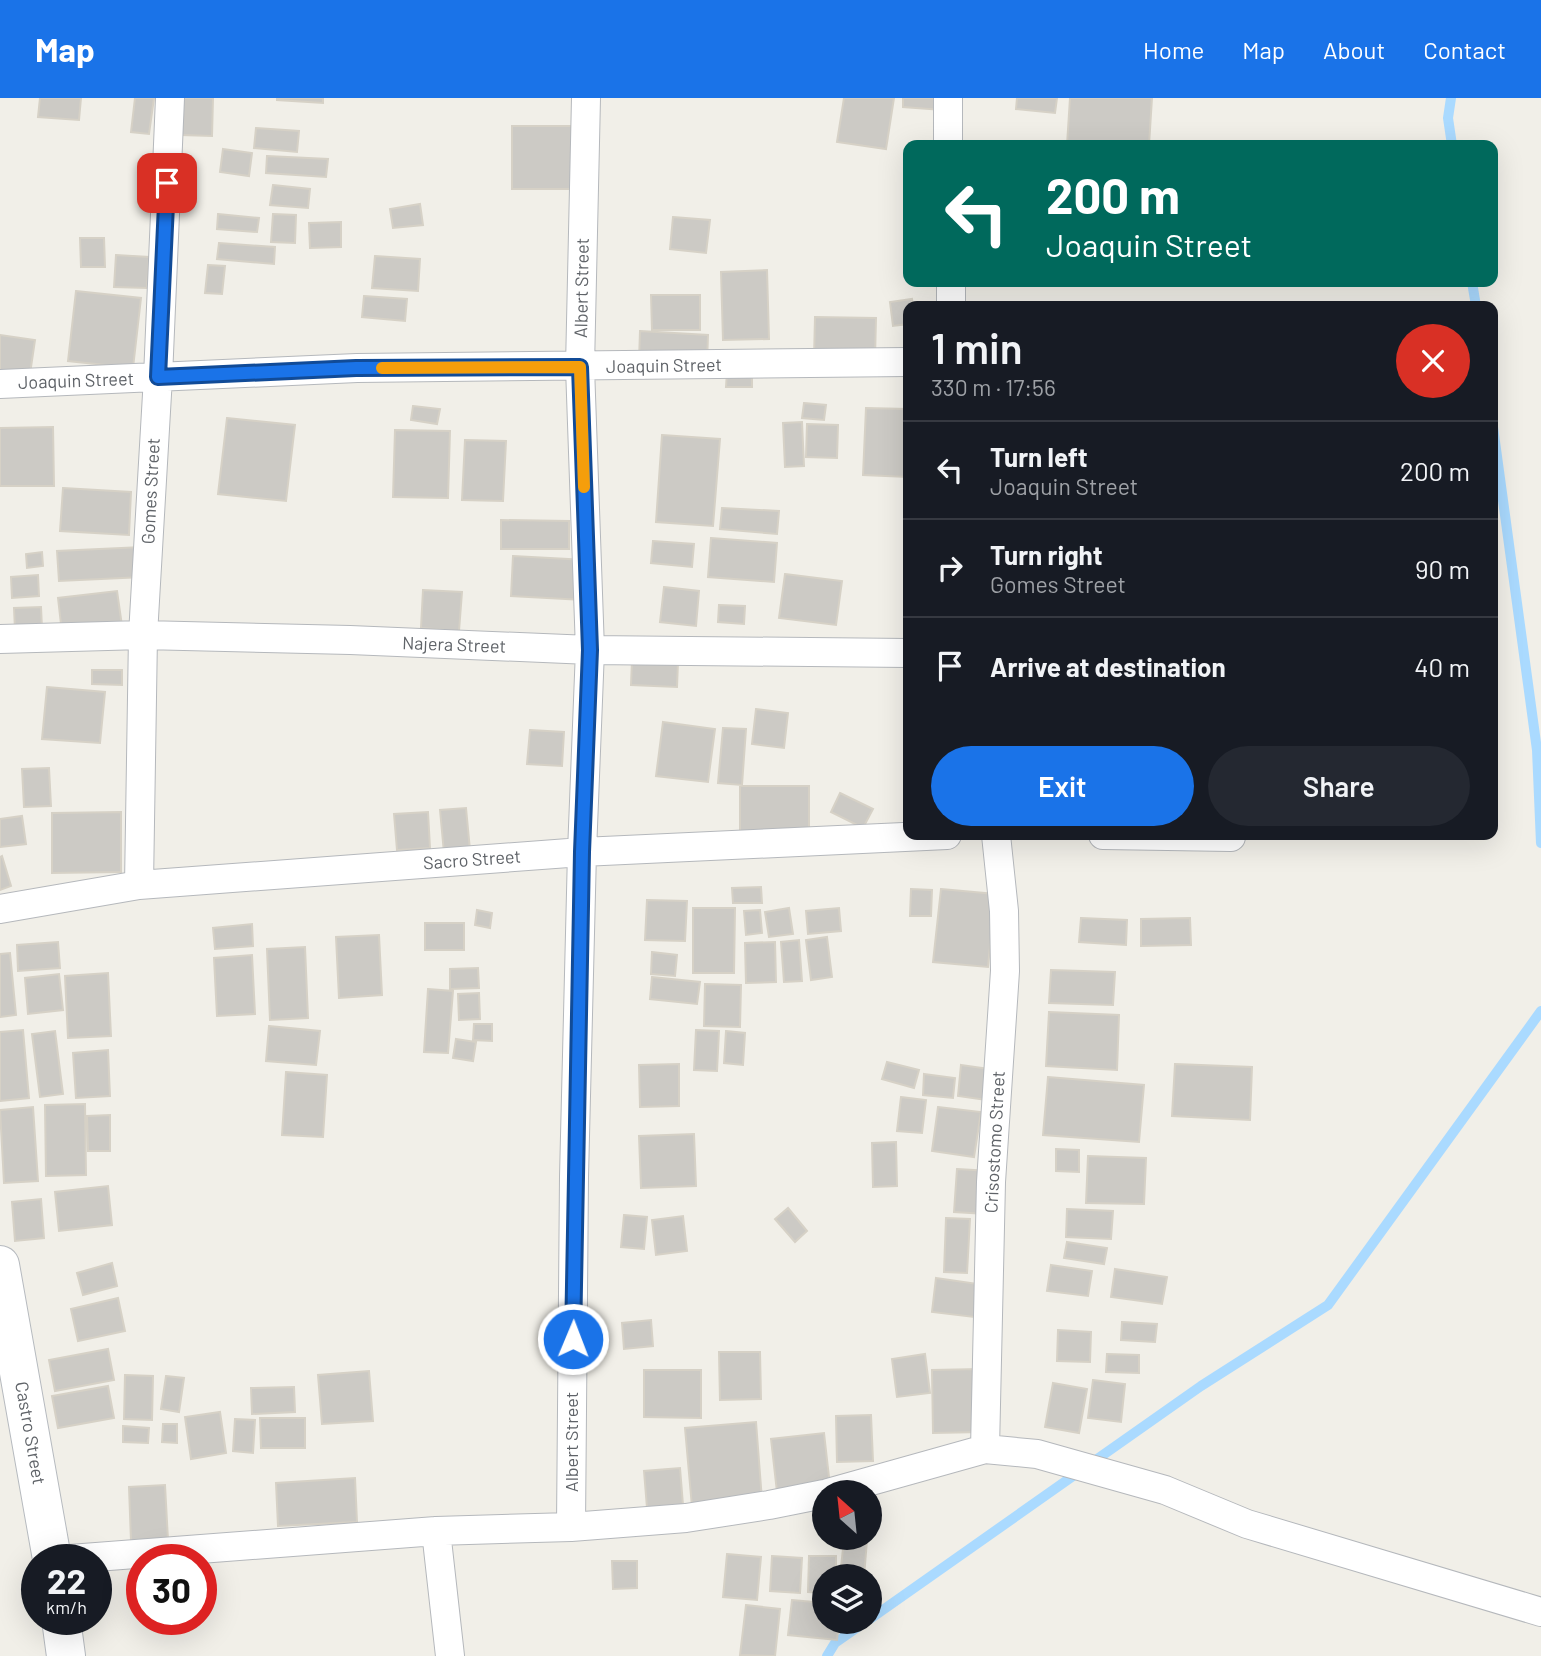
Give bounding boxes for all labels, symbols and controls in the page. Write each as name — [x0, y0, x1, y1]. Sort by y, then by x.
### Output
text: Map — [35, 29, 95, 69]
text: Home — [1143, 35, 1204, 64]
text: Map — [1242, 35, 1285, 64]
text: About — [1323, 35, 1385, 64]
text: Contact — [1423, 35, 1506, 64]
pin — [137, 153, 197, 213]
icon: arrive — [148, 164, 186, 202]
text: 200 m — [1046, 165, 1180, 224]
icon: left — [931, 168, 1022, 259]
text: Joaquin Street — [1046, 225, 1252, 263]
street label: Albert Street — [569, 238, 593, 338]
text: 1 min — [931, 322, 1023, 372]
button: close — [1396, 324, 1470, 398]
street label: Joaquin Street — [606, 353, 722, 377]
street label: Joaquin Street — [18, 367, 134, 393]
text: 330 m · 17:56 — [931, 373, 1056, 401]
street label: Gomes Street — [136, 437, 164, 545]
text: Turn left — [990, 441, 1088, 472]
icon: left — [931, 451, 969, 489]
text: 200 m — [1400, 455, 1470, 486]
text: Joaquin Street — [990, 472, 1138, 500]
text: Turn right — [990, 539, 1103, 570]
icon: right — [931, 549, 969, 587]
text: 90 m — [1415, 553, 1470, 584]
text: Gomes Street — [990, 570, 1126, 598]
street label: Najera Street — [402, 631, 506, 657]
icon: arrive — [931, 647, 969, 685]
text: Arrive at destination — [990, 651, 1226, 682]
text: 40 m — [1414, 651, 1470, 682]
button: Exit — [931, 746, 1194, 826]
button: Share — [1208, 746, 1470, 826]
street label: Sacro Street — [422, 845, 522, 873]
street label: Crisostomo Street — [979, 1070, 1009, 1214]
position arrow — [536, 1302, 610, 1376]
street label: Castro Street — [11, 1380, 51, 1486]
street label: Albert Street — [560, 1392, 582, 1492]
north arrow — [812, 1480, 882, 1550]
map controls — [812, 1480, 882, 1634]
speed limit sign: 30 — [126, 1544, 217, 1635]
text: 22 — [47, 1559, 86, 1601]
button: layers — [812, 1564, 882, 1634]
text: km/h — [46, 1596, 87, 1618]

